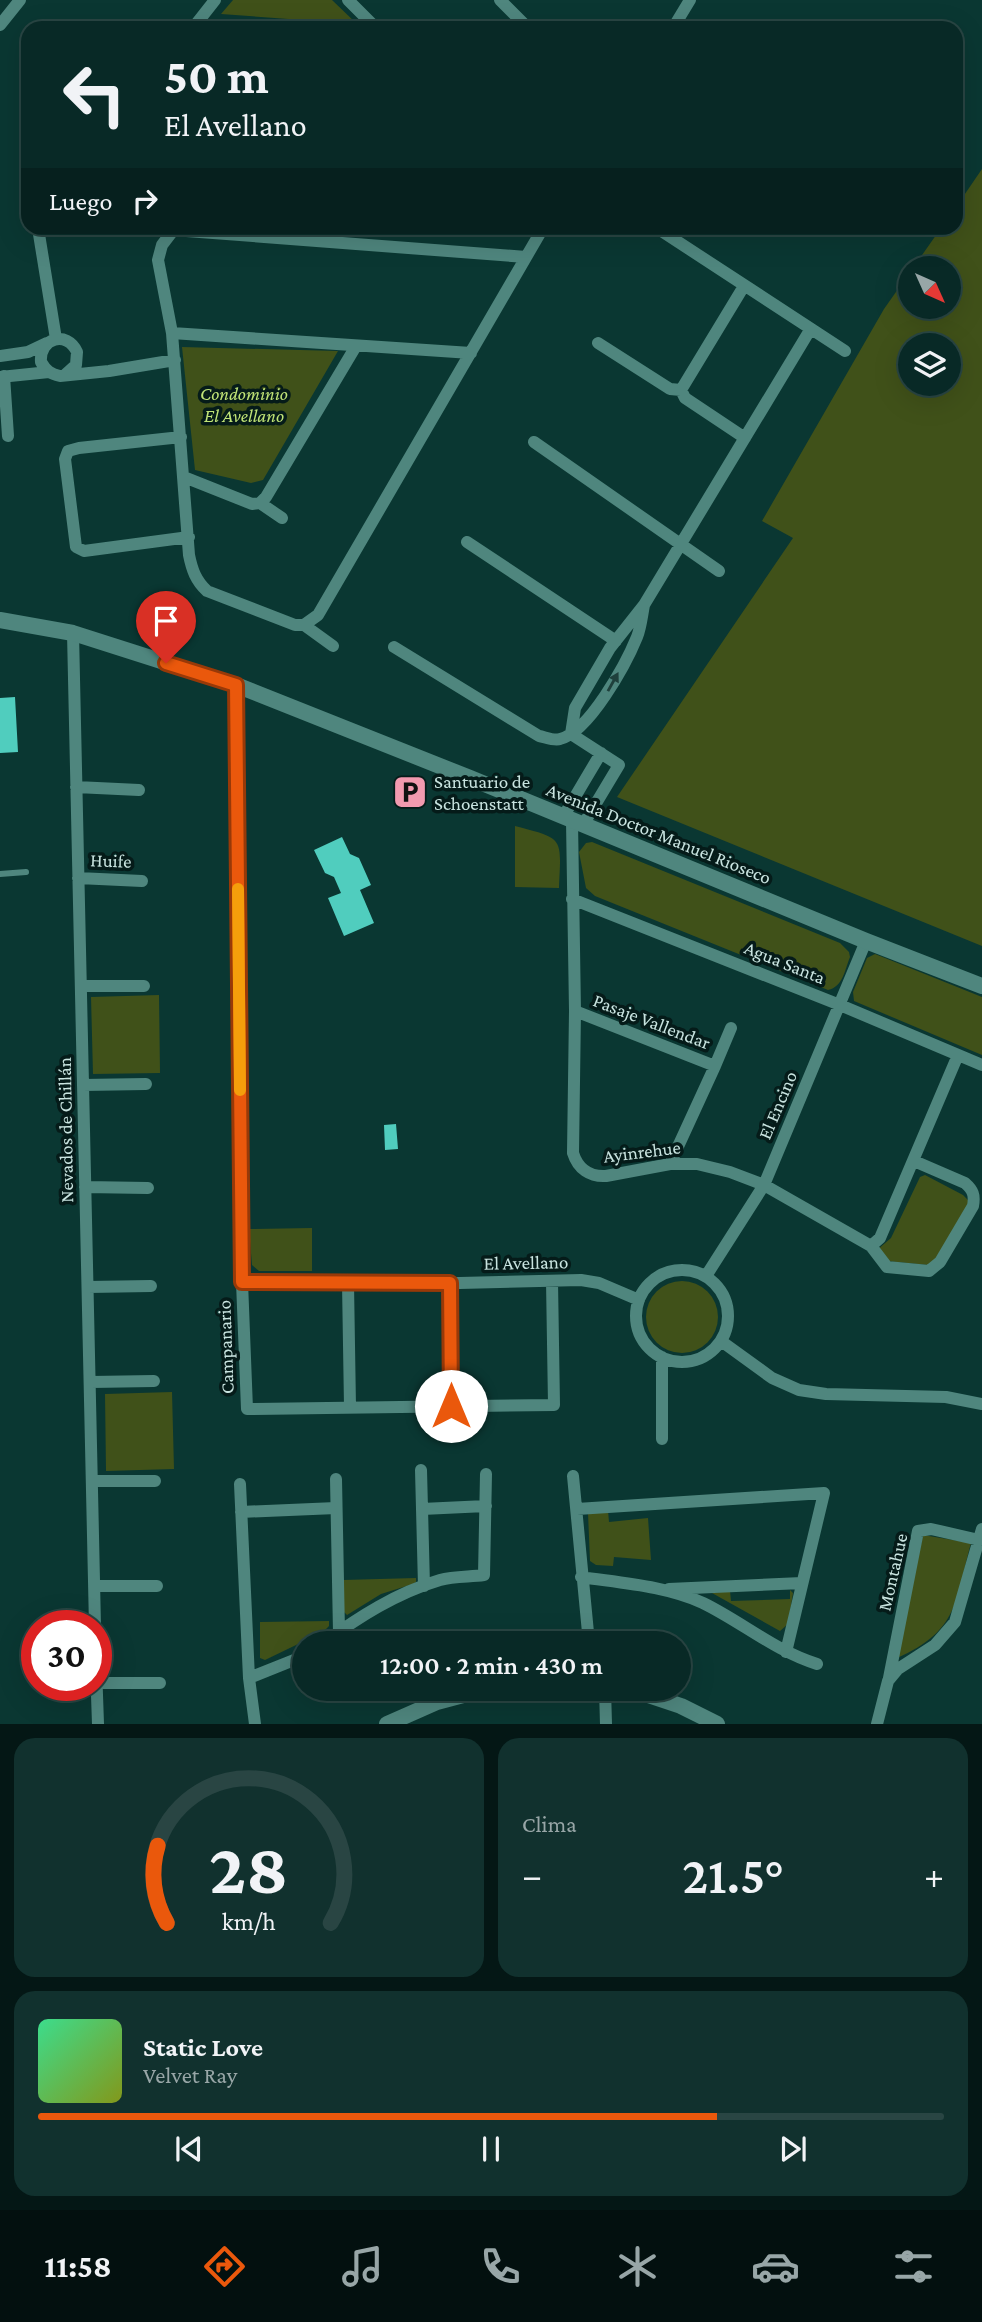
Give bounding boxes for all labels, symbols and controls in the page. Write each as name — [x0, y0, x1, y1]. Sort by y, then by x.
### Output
icon: left — [49, 49, 140, 140]
text: 50 m — [164, 49, 269, 104]
text: El Avellano — [164, 107, 307, 143]
icon: right — [126, 182, 164, 220]
text: Luego — [49, 187, 112, 216]
north arrow — [898, 256, 961, 318]
map controls — [898, 256, 961, 396]
button: layers — [898, 333, 961, 396]
park label: Condominio El Avellano — [200, 383, 288, 426]
pin — [136, 591, 196, 663]
icon: arrive — [147, 602, 185, 640]
one-way arrow — [607, 672, 619, 691]
place label: Santuario de Schoenstatt — [434, 771, 530, 814]
parking icon: Santuario de Schoenstatt — [391, 773, 429, 811]
street label: Avenida Doctor Manuel Rioseco — [543, 779, 774, 888]
street label: Huife — [90, 849, 132, 872]
street label: Agua Santa — [741, 937, 828, 988]
street label: Pasaje Vallendar — [590, 990, 714, 1054]
street label: Nevados de Chillán — [54, 1057, 77, 1203]
street label: El Encino — [754, 1068, 801, 1142]
street label: Ayinrehue — [602, 1136, 682, 1167]
street label: El Avellano — [484, 1251, 568, 1274]
street label: Campanario — [213, 1300, 238, 1394]
position arrow — [414, 1369, 488, 1443]
street label: Montahue — [873, 1531, 912, 1613]
speed limit sign: 30 — [21, 1610, 112, 1701]
text: 12:00 · 2 min · 430 m — [380, 1651, 603, 1680]
text: Clima — [522, 1811, 577, 1837]
text: 28 — [209, 1829, 289, 1910]
text: 21.5° — [682, 1846, 784, 1904]
text: − — [522, 1854, 542, 1896]
text: + — [924, 1854, 944, 1896]
text: km/h — [222, 1908, 276, 1935]
text: Static Love — [143, 2033, 263, 2062]
text: Velvet Ray — [143, 2062, 237, 2088]
icon: previous — [170, 2130, 208, 2168]
icon: pause — [472, 2130, 510, 2168]
icon: next — [774, 2130, 812, 2168]
icon: directions — [200, 2242, 249, 2291]
icon: music — [338, 2242, 387, 2291]
icon: phone — [476, 2242, 525, 2291]
icon: climate — [613, 2242, 662, 2291]
icon: car — [751, 2242, 800, 2291]
icon: filters — [889, 2242, 938, 2291]
text: 11:58 — [44, 2248, 112, 2284]

